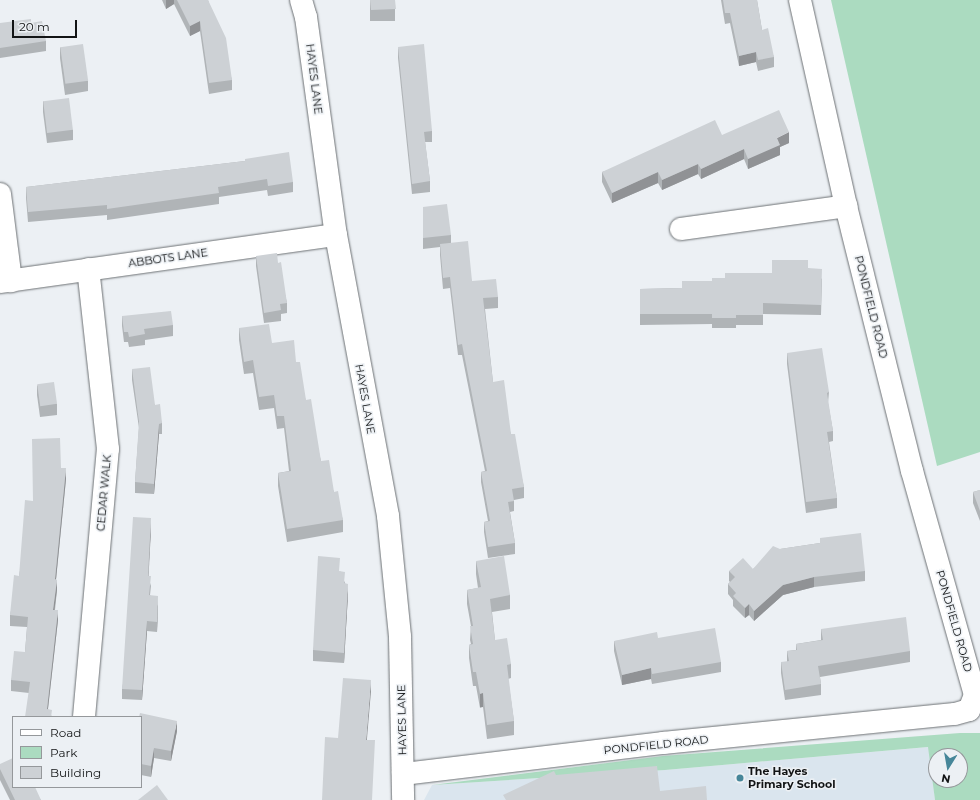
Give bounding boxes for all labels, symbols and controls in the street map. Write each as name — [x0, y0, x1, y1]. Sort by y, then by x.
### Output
scale bar — [14, 12, 79, 38]
text: 20 m — [19, 19, 50, 34]
street label: HAYES LANE — [303, 43, 325, 115]
street label: ABBOTS LANE — [127, 246, 209, 270]
street label: PONDFIELD ROAD — [852, 254, 890, 360]
street label: HAYES LANE — [352, 363, 378, 435]
street label: CEDAR WALK — [94, 454, 114, 532]
street label: PONDFIELD ROAD — [933, 569, 975, 673]
street label: HAYES LANE — [395, 684, 409, 756]
legend — [12, 716, 142, 788]
text: Road — [50, 725, 81, 740]
street label: PONDFIELD ROAD — [603, 733, 709, 757]
text: Park — [50, 745, 77, 760]
north arrow — [928, 748, 968, 788]
text: Building — [50, 765, 101, 780]
place label: The Hayes Primary School — [748, 765, 836, 791]
text: N — [940, 771, 952, 787]
marker: The Hayes Primary School — [735, 773, 745, 783]

